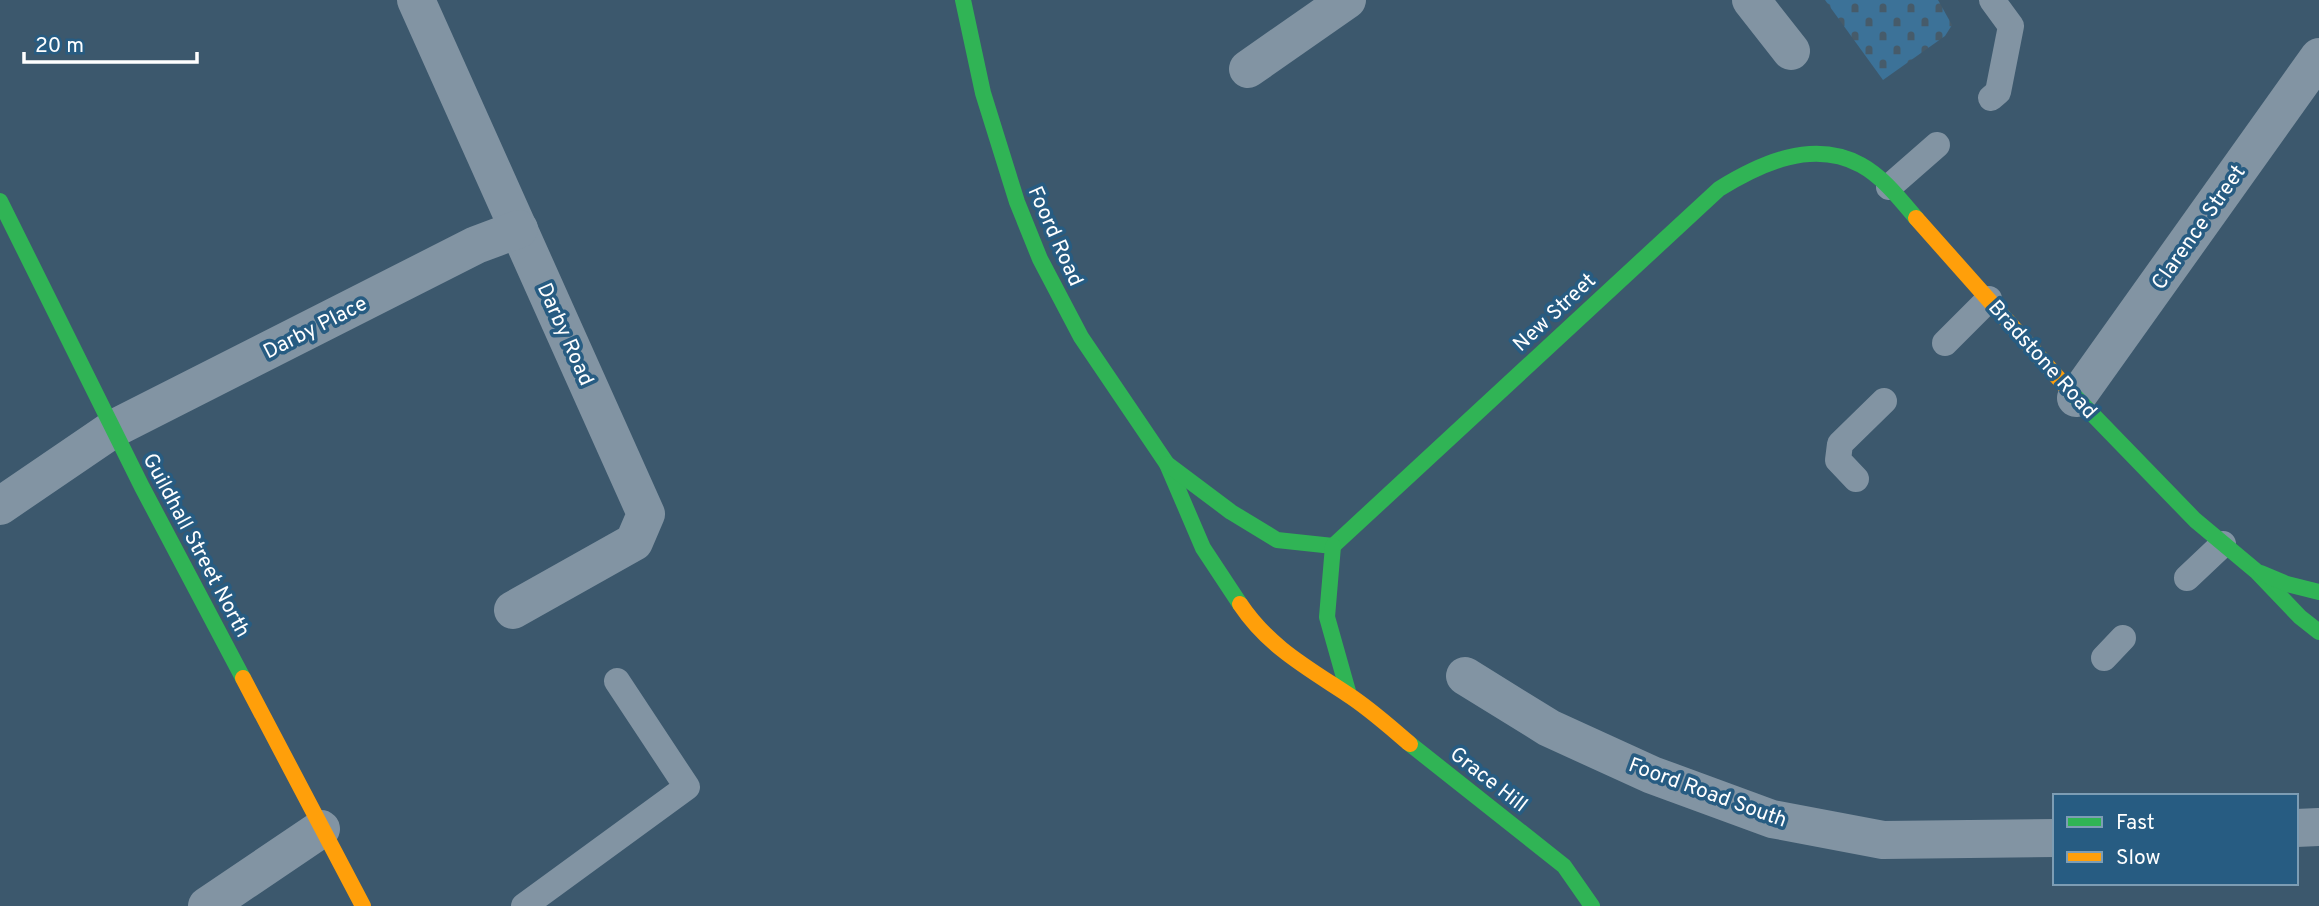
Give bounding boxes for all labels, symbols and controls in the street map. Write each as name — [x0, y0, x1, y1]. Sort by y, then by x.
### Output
scale bar — [24, 21, 198, 65]
text: 20 m — [35, 33, 84, 60]
street label: Clarence Street — [2146, 160, 2252, 296]
street label: Foord Road — [1021, 182, 1089, 291]
street label: New Street — [1508, 268, 1602, 358]
street label: Darby Road — [530, 279, 599, 390]
street label: Darby Place — [259, 291, 372, 366]
street label: Bradstone Road — [1981, 295, 2102, 425]
street label: Guildhall Street North — [136, 449, 256, 643]
street label: Grace Hill — [1444, 741, 1532, 819]
street label: Foord Road South — [1624, 752, 1790, 835]
legend — [2053, 794, 2298, 885]
text: Fast — [2116, 810, 2155, 837]
text: Slow — [2116, 845, 2161, 872]

